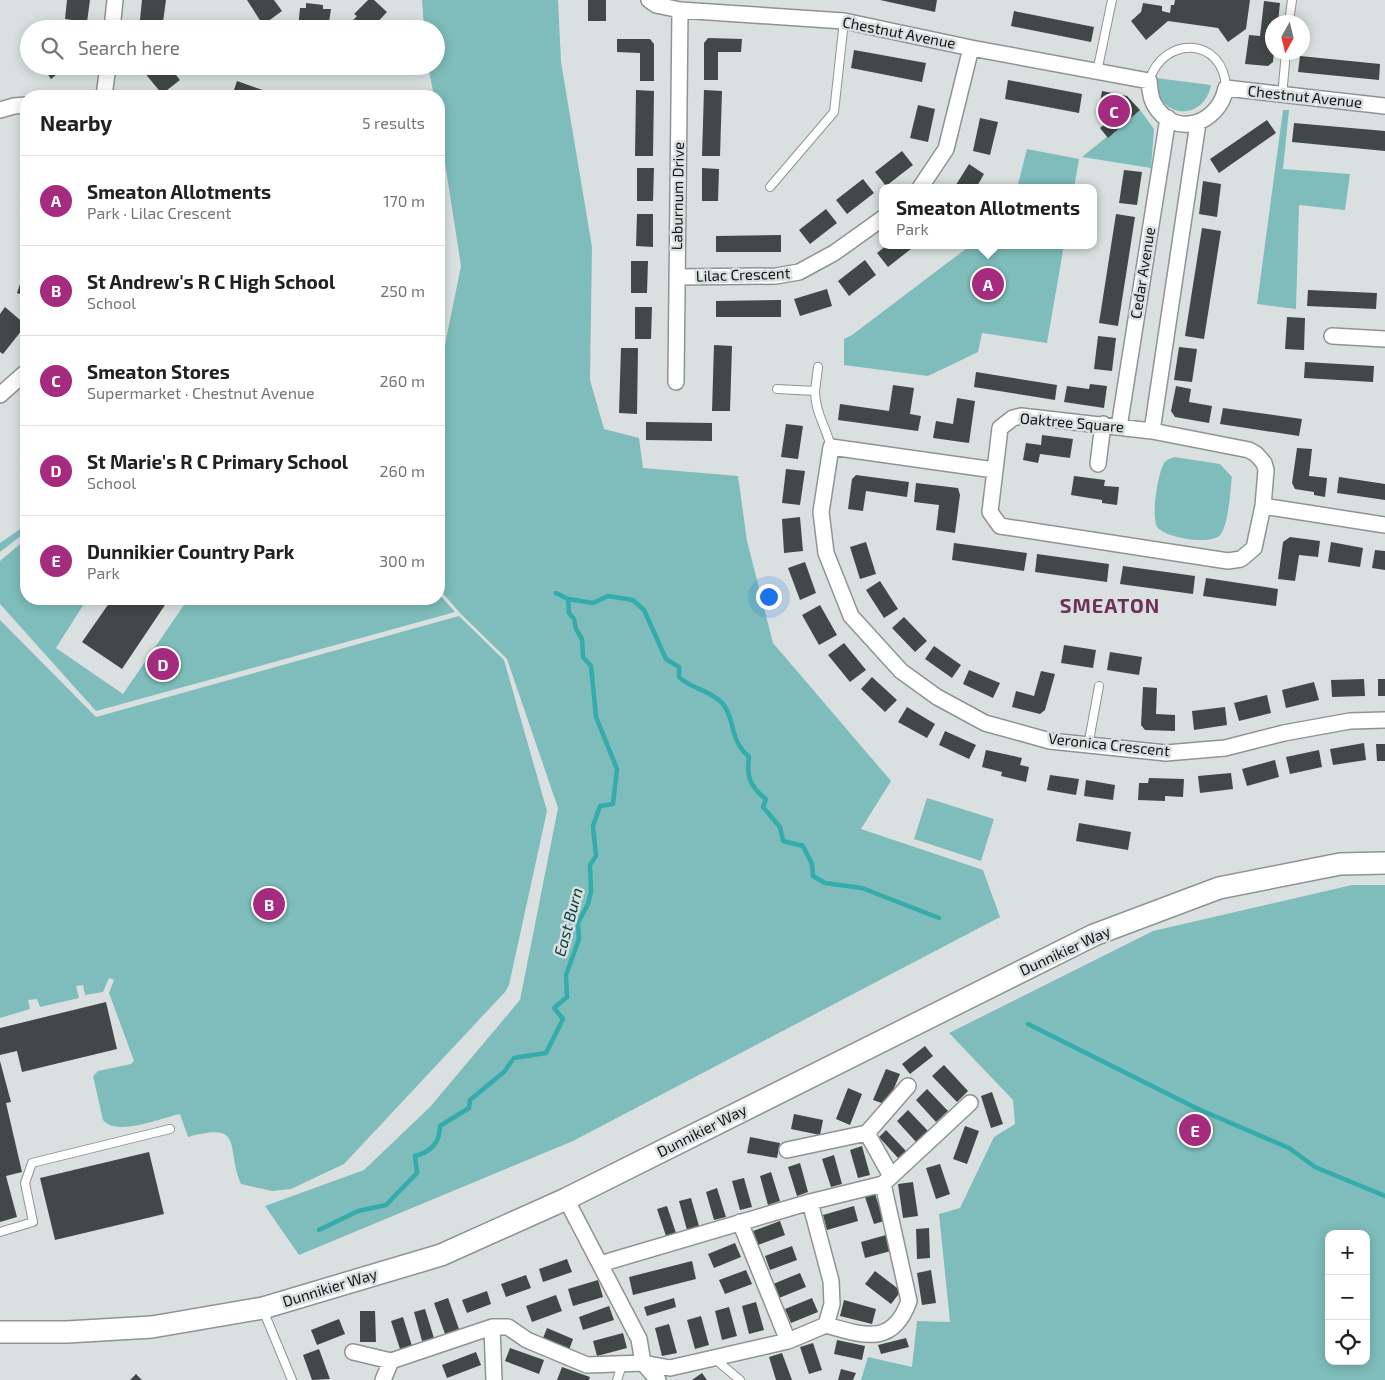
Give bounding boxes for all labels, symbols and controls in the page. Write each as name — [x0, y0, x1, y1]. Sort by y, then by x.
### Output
street label: Chestnut Avenue — [841, 12, 957, 52]
north arrow — [1265, 15, 1310, 60]
search box — [20, 20, 445, 75]
icon: search — [38, 34, 66, 62]
text: Search here — [78, 36, 180, 59]
street label: Chestnut Avenue — [1247, 81, 1363, 111]
pin: C — [1098, 92, 1130, 130]
text: Nearby — [40, 110, 112, 135]
text: 5 results — [362, 113, 425, 132]
street label: Laburnum Drive — [667, 142, 687, 250]
text: Smeaton Allotments — [87, 180, 271, 203]
popup — [879, 184, 1097, 249]
text: A — [51, 191, 61, 210]
text: 170 m — [383, 191, 425, 210]
text: Smeaton Allotments — [896, 196, 1080, 219]
text: Park · Lilac Crescent — [87, 203, 231, 222]
text: Park — [896, 219, 929, 238]
street label: Cedar Avenue — [1126, 226, 1158, 320]
street label: Lilac Crescent — [695, 263, 791, 285]
pin: A — [972, 265, 1004, 303]
text: St Andrew's R C High School — [87, 270, 335, 293]
text: B — [51, 281, 61, 300]
text: 250 m — [380, 281, 425, 300]
text: School — [87, 293, 136, 312]
text: Smeaton Stores — [87, 360, 230, 383]
text: C — [51, 371, 61, 390]
text: 260 m — [380, 371, 425, 390]
text: Supermarket · Chestnut Avenue — [87, 383, 315, 402]
street label: Oaktree Square — [1019, 408, 1125, 436]
text: St Marie's R C Primary School — [87, 450, 348, 473]
text: D — [51, 461, 61, 480]
text: 260 m — [380, 461, 425, 480]
text: School — [87, 473, 136, 492]
text: Dunnikier Country Park — [87, 540, 294, 563]
text: E — [51, 551, 61, 570]
text: 300 m — [379, 551, 425, 570]
text: Park — [87, 563, 120, 582]
your location — [756, 584, 782, 610]
district label: SMEATON — [1060, 593, 1160, 617]
pin: D — [147, 645, 179, 683]
street label: Veronica Crescent — [1047, 729, 1171, 759]
pin: B — [253, 885, 285, 923]
water label: East Burn — [549, 885, 586, 958]
street label: Dunnikier Way — [1016, 921, 1113, 979]
street label: Dunnikier Way — [654, 1100, 749, 1160]
pin: E — [1179, 1111, 1211, 1149]
map controls — [1325, 1230, 1370, 1365]
button: + — [1325, 1230, 1370, 1275]
street label: Dunnikier Way — [280, 1264, 379, 1310]
button: − — [1325, 1275, 1370, 1320]
button: locate — [1325, 1320, 1370, 1365]

